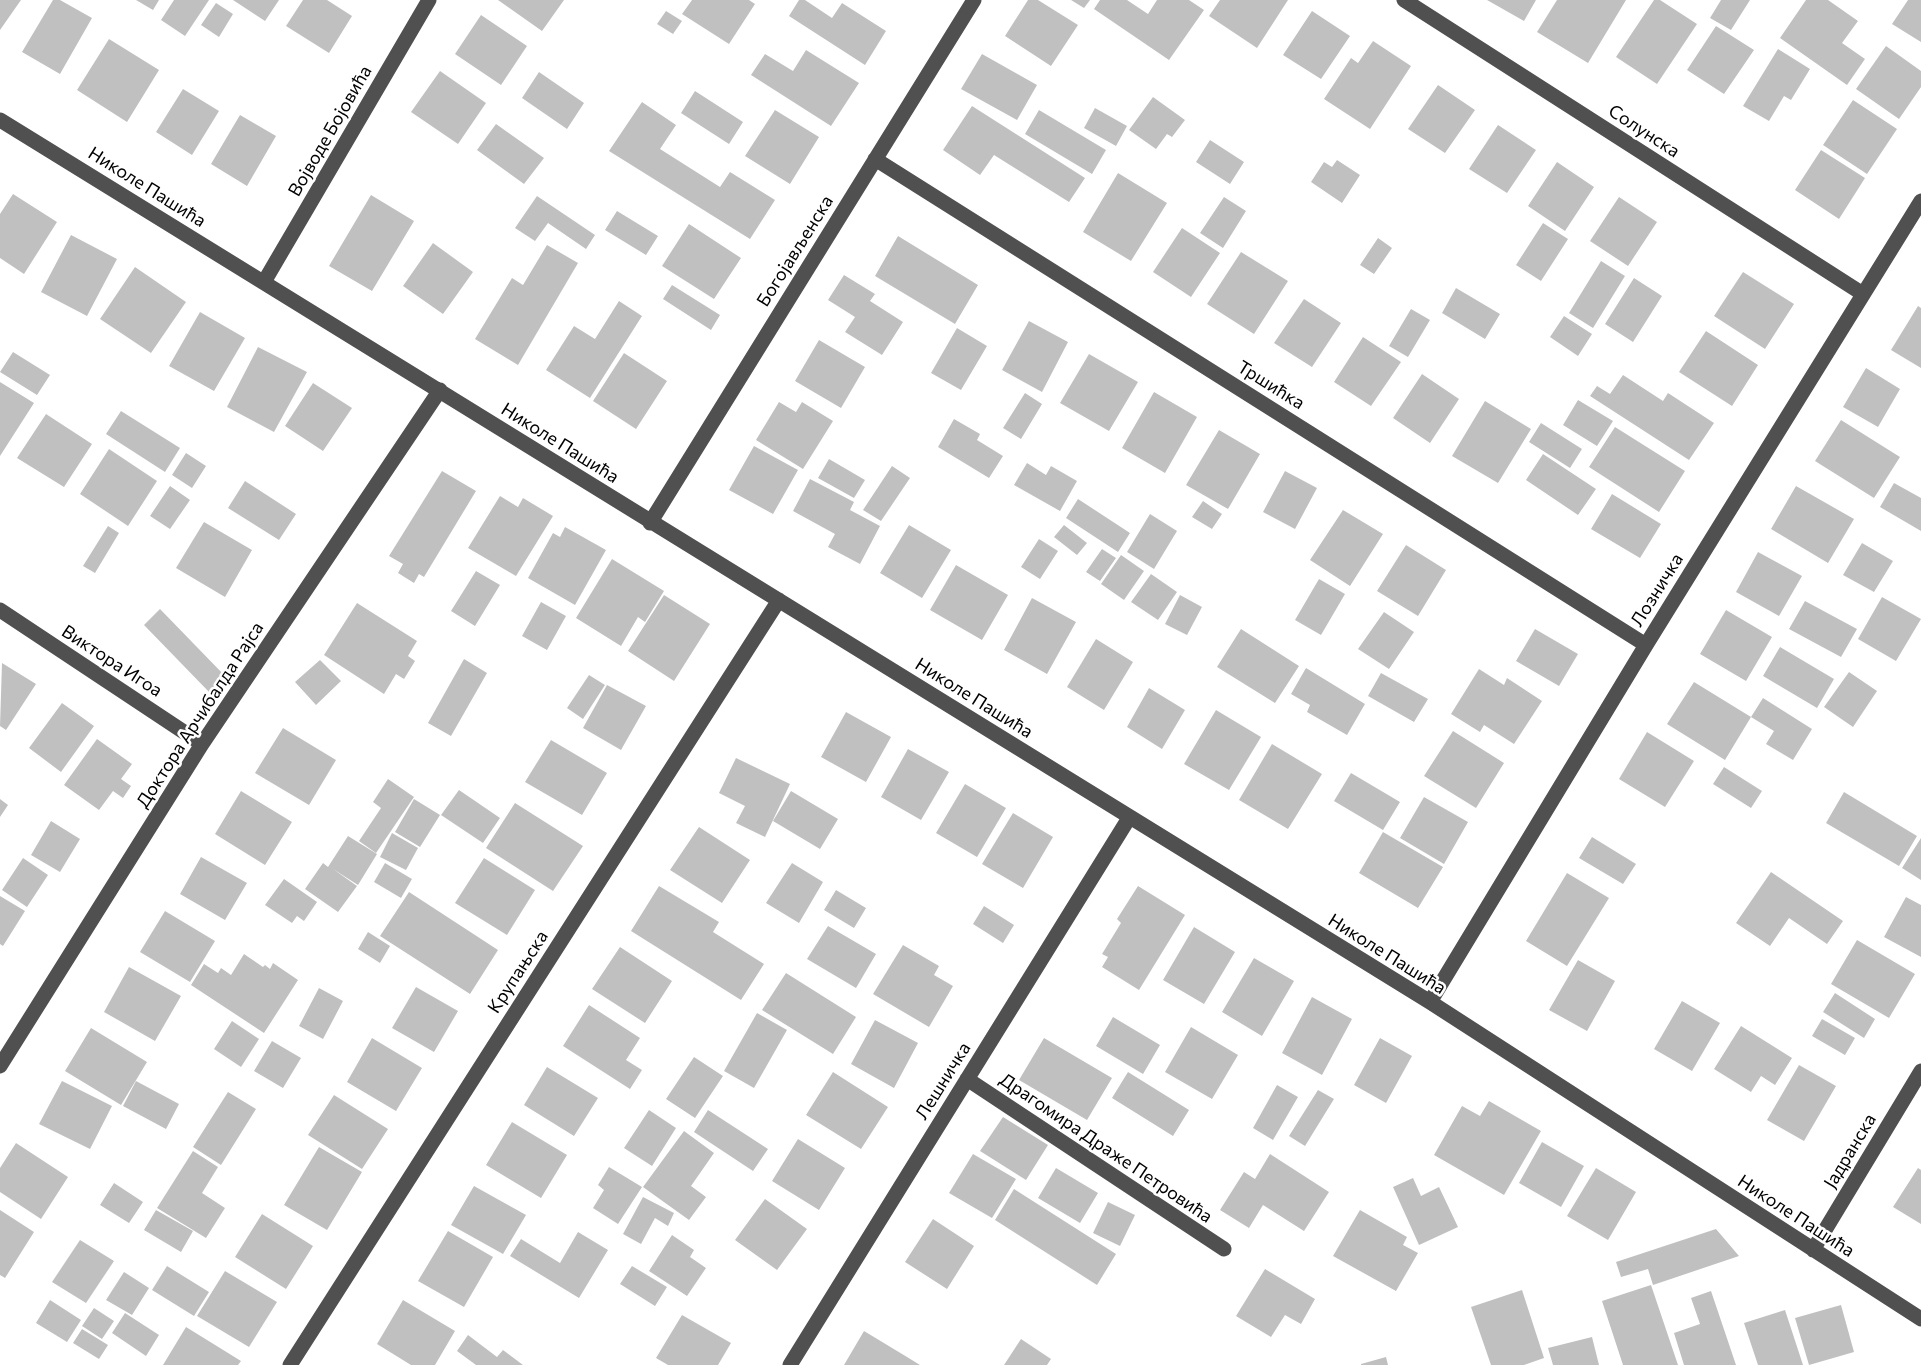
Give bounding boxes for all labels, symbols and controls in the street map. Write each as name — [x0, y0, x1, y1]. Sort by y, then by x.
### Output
street label: Војводе Бојовића — [284, 62, 376, 200]
street label: Солунска — [1604, 100, 1684, 162]
street label: Николе Пашића — [84, 142, 210, 232]
street label: Богојављенска — [752, 191, 838, 311]
street label: Тршићка — [1233, 356, 1309, 414]
street label: Николе Пашића — [497, 398, 623, 488]
street label: Лозничка — [1626, 549, 1688, 631]
street label: Доктора Арчибалда Рајса — [132, 618, 268, 812]
street label: Виктора Игоа — [58, 621, 166, 701]
street label: Николе Пашића — [911, 653, 1037, 743]
street label: Николе Пашића — [1324, 909, 1450, 999]
street label: Крупањска — [483, 927, 553, 1017]
street label: Лешничка — [911, 1038, 975, 1124]
street label: Драгомира Драже Петровића — [996, 1069, 1216, 1227]
street label: Јадранска — [1819, 1110, 1881, 1192]
street label: Николе Пашића — [1734, 1170, 1858, 1262]

